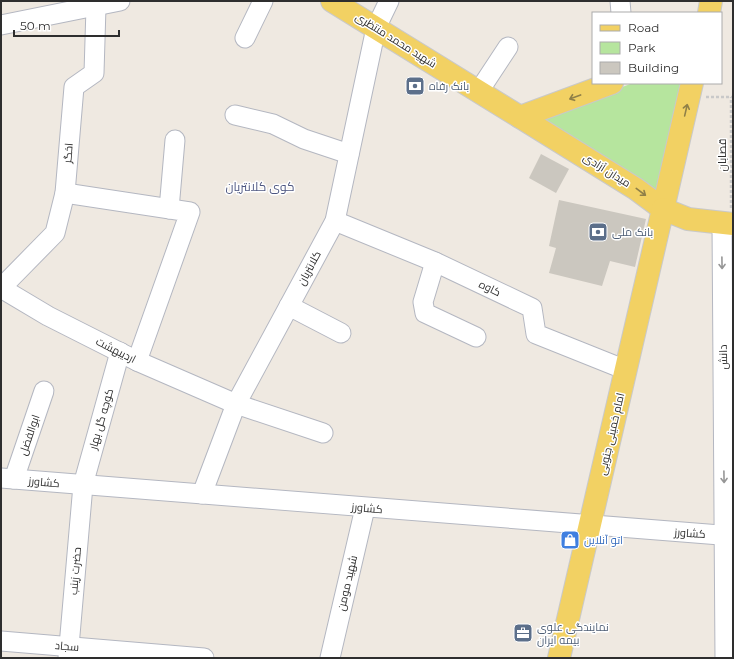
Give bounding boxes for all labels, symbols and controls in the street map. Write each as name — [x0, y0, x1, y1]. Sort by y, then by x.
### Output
street label: شهید محمد منتظری — [353, 9, 439, 71]
scale bar — [14, 12, 119, 38]
legend — [592, 12, 722, 84]
text: 50 m — [20, 18, 51, 33]
text: Road — [628, 20, 659, 35]
text: Park — [628, 40, 656, 55]
text: Building — [628, 60, 679, 75]
bank icon: بانک رفاه — [404, 75, 426, 97]
place label: بانک رفاه — [429, 79, 469, 93]
one-way arrow — [570, 93, 582, 101]
one-way arrow — [682, 104, 690, 117]
street label: قصابان — [715, 139, 729, 171]
street label: اخگر — [60, 142, 76, 165]
street label: میدان آزادی — [581, 150, 633, 190]
district label: کوی کلانتریان — [226, 179, 294, 194]
one-way arrow — [635, 188, 646, 196]
bank icon: بانک ملی — [587, 221, 609, 243]
place label: بانک ملی — [612, 225, 653, 239]
street label: کلانتریان — [294, 248, 324, 288]
one-way arrow — [718, 256, 726, 269]
street label: کاوه — [477, 277, 503, 299]
street label: اردیبهشت — [94, 334, 138, 366]
street label: دانش — [716, 344, 730, 370]
street label: کوچه گل بهار — [85, 387, 116, 452]
street label: امام خمینی جنوبی — [595, 392, 628, 477]
street label: ابوالفضل — [15, 413, 43, 457]
one-way arrow — [720, 470, 728, 483]
street label: کشاورز — [27, 474, 60, 490]
street label: کشاورز — [350, 500, 383, 516]
street label: کشاورز — [673, 525, 706, 541]
shop icon: اتو آنلاین — [559, 529, 581, 551]
place label: اتو آنلاین — [584, 533, 623, 547]
street label: حضرت زینب — [66, 546, 84, 596]
street label: شهید مومن — [334, 554, 360, 612]
place label: نمایندگی علوی بیمه ایران — [537, 620, 609, 647]
office icon: نمایندگی علوی بیمه ایران — [512, 622, 534, 644]
street label: سجاد — [54, 638, 80, 654]

